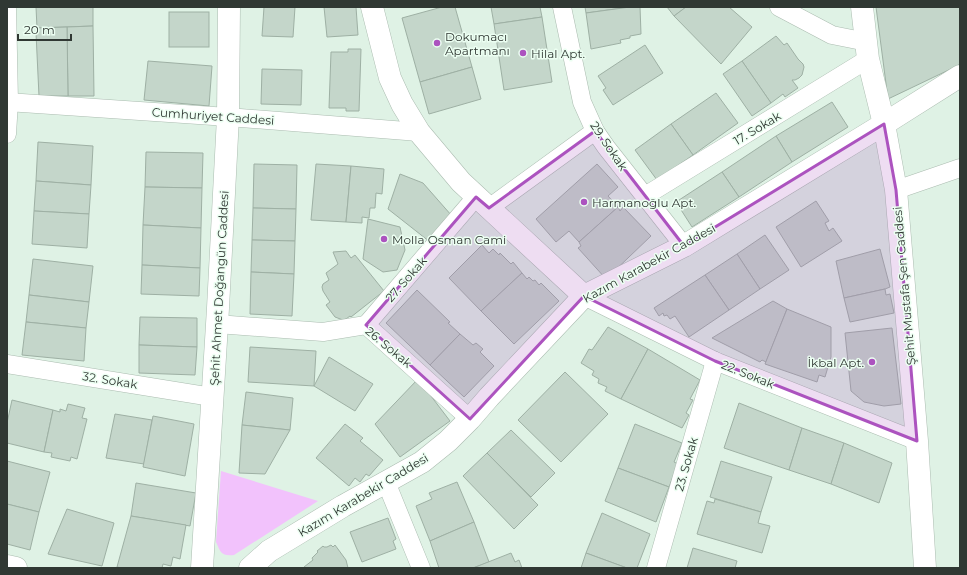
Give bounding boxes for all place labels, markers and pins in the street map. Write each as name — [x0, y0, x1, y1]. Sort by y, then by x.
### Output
place label: Dokumacı Apartmanı — [445, 29, 510, 58]
marker: Dokumacı Apartmanı — [432, 38, 442, 48]
place label: Hilal Apt. — [531, 46, 585, 61]
marker: Hilal Apt. — [518, 48, 528, 58]
place label: Harmanoğlu Apt. — [592, 195, 696, 210]
marker: Harmanoğlu Apt. — [579, 197, 589, 207]
place label: Molla Osman Cami — [392, 232, 506, 247]
marker: Molla Osman Cami — [379, 234, 389, 244]
place label: İkbal Apt. — [807, 355, 864, 370]
marker: İkbal Apt. — [867, 357, 877, 367]

